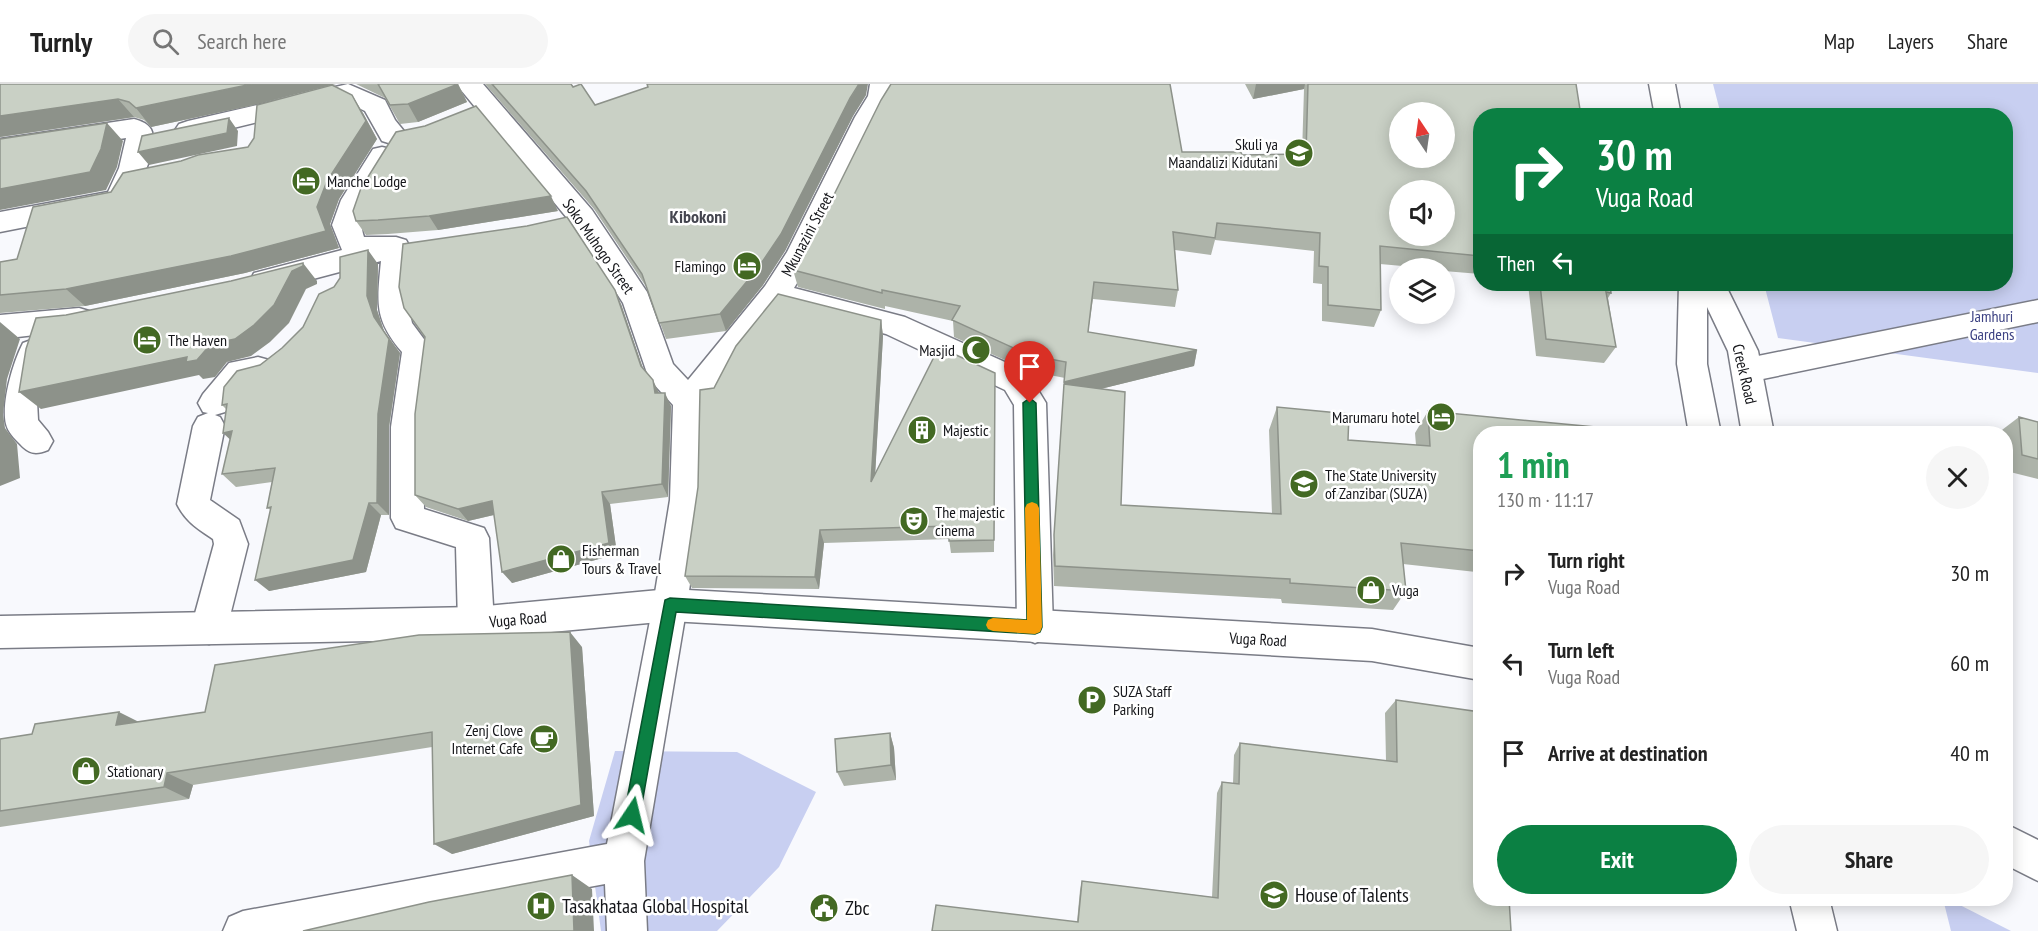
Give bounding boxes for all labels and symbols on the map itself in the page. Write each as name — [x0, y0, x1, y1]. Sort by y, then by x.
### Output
north arrow — [1389, 102, 1455, 168]
place label: Skuli ya Maandalizi Kidutani — [1168, 134, 1278, 172]
school or university icon: Skuli ya Maandalizi Kidutani — [1283, 137, 1315, 169]
hotel icon: Manche Lodge — [290, 165, 322, 197]
place label: Manche Lodge — [327, 171, 407, 191]
street label: Mkunazini Street — [776, 188, 838, 280]
street label: Soko Muhogo Street — [559, 195, 640, 298]
district label: Kibokoni — [670, 205, 726, 228]
hotel icon: Flamingo — [731, 250, 763, 282]
place label: Flamingo — [675, 256, 726, 276]
park label: Jamhuri Gardens — [1970, 306, 2014, 344]
hotel icon: The Haven — [131, 324, 163, 356]
place label: The Haven — [168, 330, 227, 350]
mosque icon: Masjid — [960, 334, 992, 366]
place label: Masjid — [919, 340, 955, 360]
pin — [1004, 341, 1055, 403]
street label: Creek Road — [1728, 342, 1762, 406]
hotel icon: Marumaru hotel — [1425, 401, 1457, 433]
place label: Marumaru hotel — [1332, 407, 1420, 427]
building icon: Majestic — [906, 414, 938, 446]
place label: Majestic — [943, 420, 989, 440]
place label: The State University of Zanzibar (SUZA) — [1325, 465, 1436, 503]
school or university icon: The State University of Zanzibar (SUZA) — [1288, 468, 1320, 500]
place label: The majestic cinema — [935, 502, 1005, 540]
theatre icon: The majestic cinema — [898, 505, 930, 537]
place label: Fisherman Tours & Travel — [582, 540, 661, 578]
shop icon: Fisherman Tours & Travel — [545, 543, 577, 575]
shop icon: Vuga — [1355, 574, 1387, 606]
place label: Vuga — [1391, 580, 1419, 600]
street label: Vuga Road — [487, 607, 548, 632]
street label: Vuga Road — [1228, 627, 1287, 650]
place label: SUZA Staff Parking — [1113, 681, 1172, 719]
parking icon: SUZA Staff Parking — [1076, 684, 1108, 716]
place label: Zenj Clove Internet Cafe — [451, 720, 523, 758]
cafe icon: Zenj Clove Internet Cafe — [528, 723, 560, 755]
shop icon: Stationary — [70, 755, 102, 787]
place label: Stationary — [107, 761, 163, 781]
position arrow — [600, 783, 664, 847]
school or university icon: House of Talents — [1258, 879, 1290, 911]
place label: House of Talents — [1295, 882, 1409, 908]
hospital icon: Tasakhataa Global Hospital — [525, 890, 557, 922]
public building icon: Zbc — [808, 892, 840, 924]
place label: Tasakhataa Global Hospital — [562, 893, 749, 919]
place label: Zbc — [845, 895, 870, 921]

